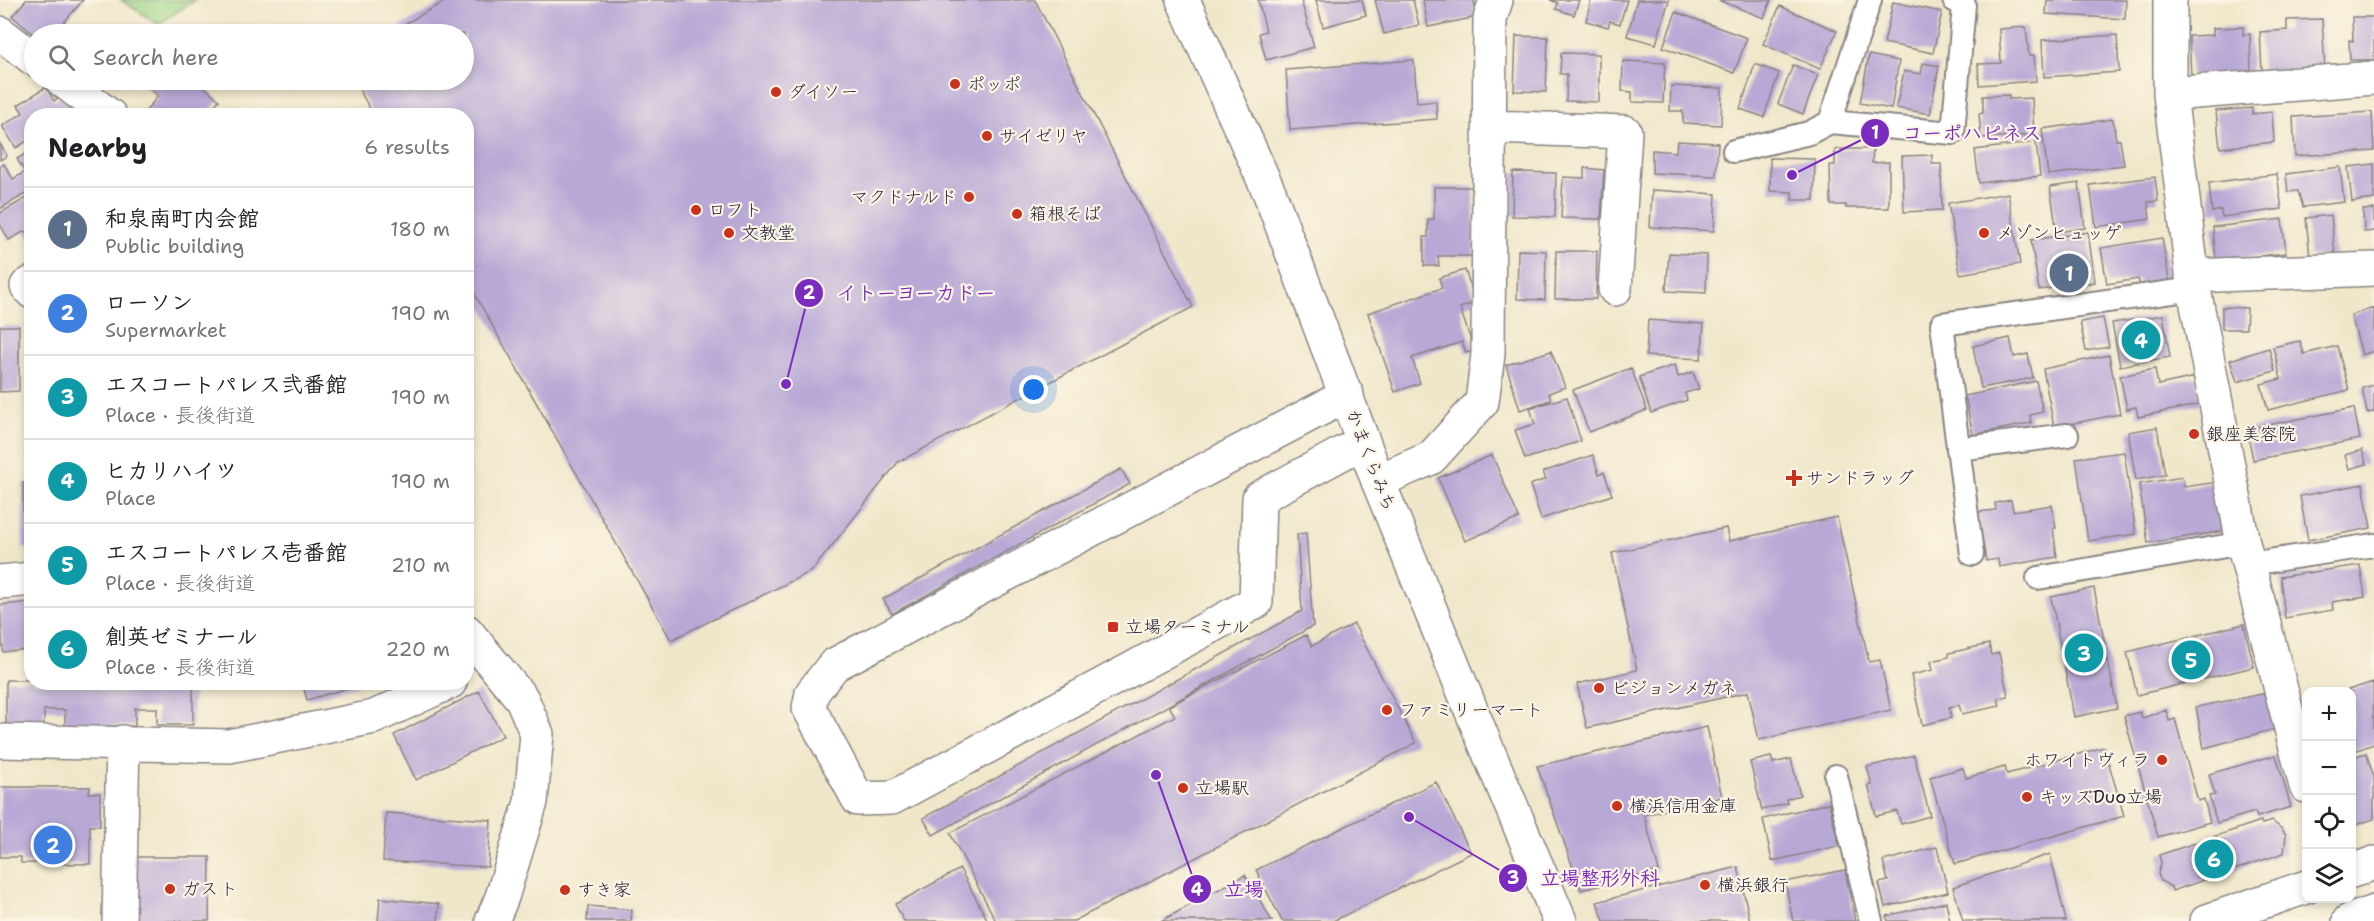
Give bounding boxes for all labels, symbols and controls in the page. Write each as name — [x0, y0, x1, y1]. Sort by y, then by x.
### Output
search box — [24, 24, 474, 90]
icon: search — [45, 41, 78, 74]
text: Search here — [93, 43, 219, 72]
place label: ポッポ — [967, 72, 1021, 96]
marker: ポッポ — [948, 77, 962, 91]
place label: ダイソー — [788, 80, 858, 104]
marker: ダイソー — [769, 85, 783, 99]
callout: コーポハピネス — [1860, 114, 2054, 152]
text: コーポハピネス — [1902, 120, 2042, 146]
text: 1 — [1871, 121, 1879, 145]
place label: サイゼリヤ — [999, 124, 1088, 148]
marker: サイゼリヤ — [980, 129, 994, 143]
text: Nearby — [48, 130, 147, 165]
text: 6 results — [364, 134, 450, 160]
place label: マクドナルド — [850, 185, 957, 209]
marker: マクドナルド — [962, 190, 976, 204]
place label: ロフト — [708, 198, 762, 222]
place label: 箱根そば — [1029, 202, 1101, 226]
marker: ロフト — [689, 203, 703, 217]
text: 和泉南町内会館 — [105, 204, 259, 233]
marker: 箱根そば — [1010, 207, 1024, 221]
text: 1 — [63, 216, 72, 242]
text: 180 m — [390, 216, 450, 242]
place label: 文教堂 — [741, 221, 795, 245]
place label: メゾンヒュッゲ — [1996, 221, 2122, 245]
marker: 文教堂 — [722, 226, 736, 240]
marker: メゾンヒュッゲ — [1977, 226, 1991, 240]
text: Public building — [105, 233, 244, 259]
pin: 1 — [2050, 250, 2088, 296]
callout: イトーヨーカドー — [794, 274, 1007, 312]
text: イトーヨーカドー — [836, 280, 996, 306]
text: 2 — [803, 281, 816, 305]
text: ローソン — [105, 288, 193, 317]
text: 2 — [61, 300, 75, 326]
text: 190 m — [391, 300, 450, 326]
text: Supermarket — [105, 317, 227, 343]
pin: 4 — [2122, 318, 2160, 362]
text: エスコートパレス弐番館 — [105, 370, 347, 399]
your location — [1019, 375, 1048, 404]
text: 3 — [61, 384, 75, 410]
text: 190 m — [391, 384, 450, 410]
text: Place · 長後街道 — [105, 402, 255, 428]
street label: かまくらみち — [1341, 406, 1401, 514]
place label: 銀座美容院 — [2206, 422, 2296, 446]
marker: 銀座美容院 — [2187, 427, 2201, 441]
text: ヒカリハイツ — [105, 456, 237, 485]
place label: サンドラッグ — [1806, 466, 1914, 490]
text: 4 — [61, 468, 75, 494]
text: 190 m — [391, 468, 450, 494]
marker: サンドラッグ — [1787, 471, 1801, 485]
text: Place — [105, 485, 156, 511]
text: エスコートパレス壱番館 — [105, 538, 347, 567]
text: 5 — [61, 552, 74, 578]
text: 210 m — [391, 552, 450, 578]
text: Place · 長後街道 — [105, 570, 255, 596]
place label: 立場ターミナル — [1125, 615, 1250, 639]
marker: 立場ターミナル — [1106, 620, 1120, 634]
text: 創英ゼミナール — [105, 622, 258, 651]
pin: 3 — [2064, 630, 2104, 676]
text: 6 — [61, 636, 75, 662]
text: 220 m — [386, 636, 450, 662]
pin: 5 — [2172, 638, 2210, 682]
text: Place · 長後街道 — [105, 654, 255, 680]
place label: ビジョンメガネ — [1611, 676, 1737, 700]
marker: ビジョンメガネ — [1592, 681, 1606, 695]
map controls — [2302, 687, 2356, 903]
button: + — [2302, 687, 2356, 741]
place label: ファミリーマート — [1399, 698, 1543, 722]
marker: ファミリーマート — [1380, 703, 1394, 717]
button: − — [2302, 741, 2356, 795]
place label: ホワイトヴィラ — [2024, 748, 2150, 772]
marker: ホワイトヴィラ — [2155, 753, 2169, 767]
place label: 立場駅 — [1195, 776, 1249, 800]
marker: 立場駅 — [1176, 781, 1190, 795]
place label: キッズDuo立場 — [2039, 785, 2162, 809]
marker: キッズDuo立場 — [2020, 790, 2034, 804]
place label: 横浜信用金庫 — [1629, 794, 1737, 818]
button: locate — [2302, 795, 2356, 849]
marker: 横浜信用金庫 — [1610, 799, 1624, 813]
pin: 2 — [34, 822, 72, 868]
pin: 6 — [2194, 836, 2234, 882]
button: layers — [2302, 849, 2356, 903]
callout: 立場整形外科 — [1498, 859, 1672, 897]
text: 立場整形外科 — [1540, 865, 1660, 891]
text: 3 — [1507, 866, 1519, 890]
callout: 立場 — [1182, 870, 1276, 908]
place label: 横浜銀行 — [1717, 873, 1789, 897]
text: 立場 — [1224, 876, 1264, 902]
place label: ガスト — [182, 877, 238, 901]
place label: すき家 — [577, 878, 631, 902]
text: 4 — [1191, 878, 1204, 902]
marker: 横浜銀行 — [1698, 878, 1712, 892]
marker: ガスト — [163, 882, 177, 896]
marker: すき家 — [558, 883, 572, 897]

